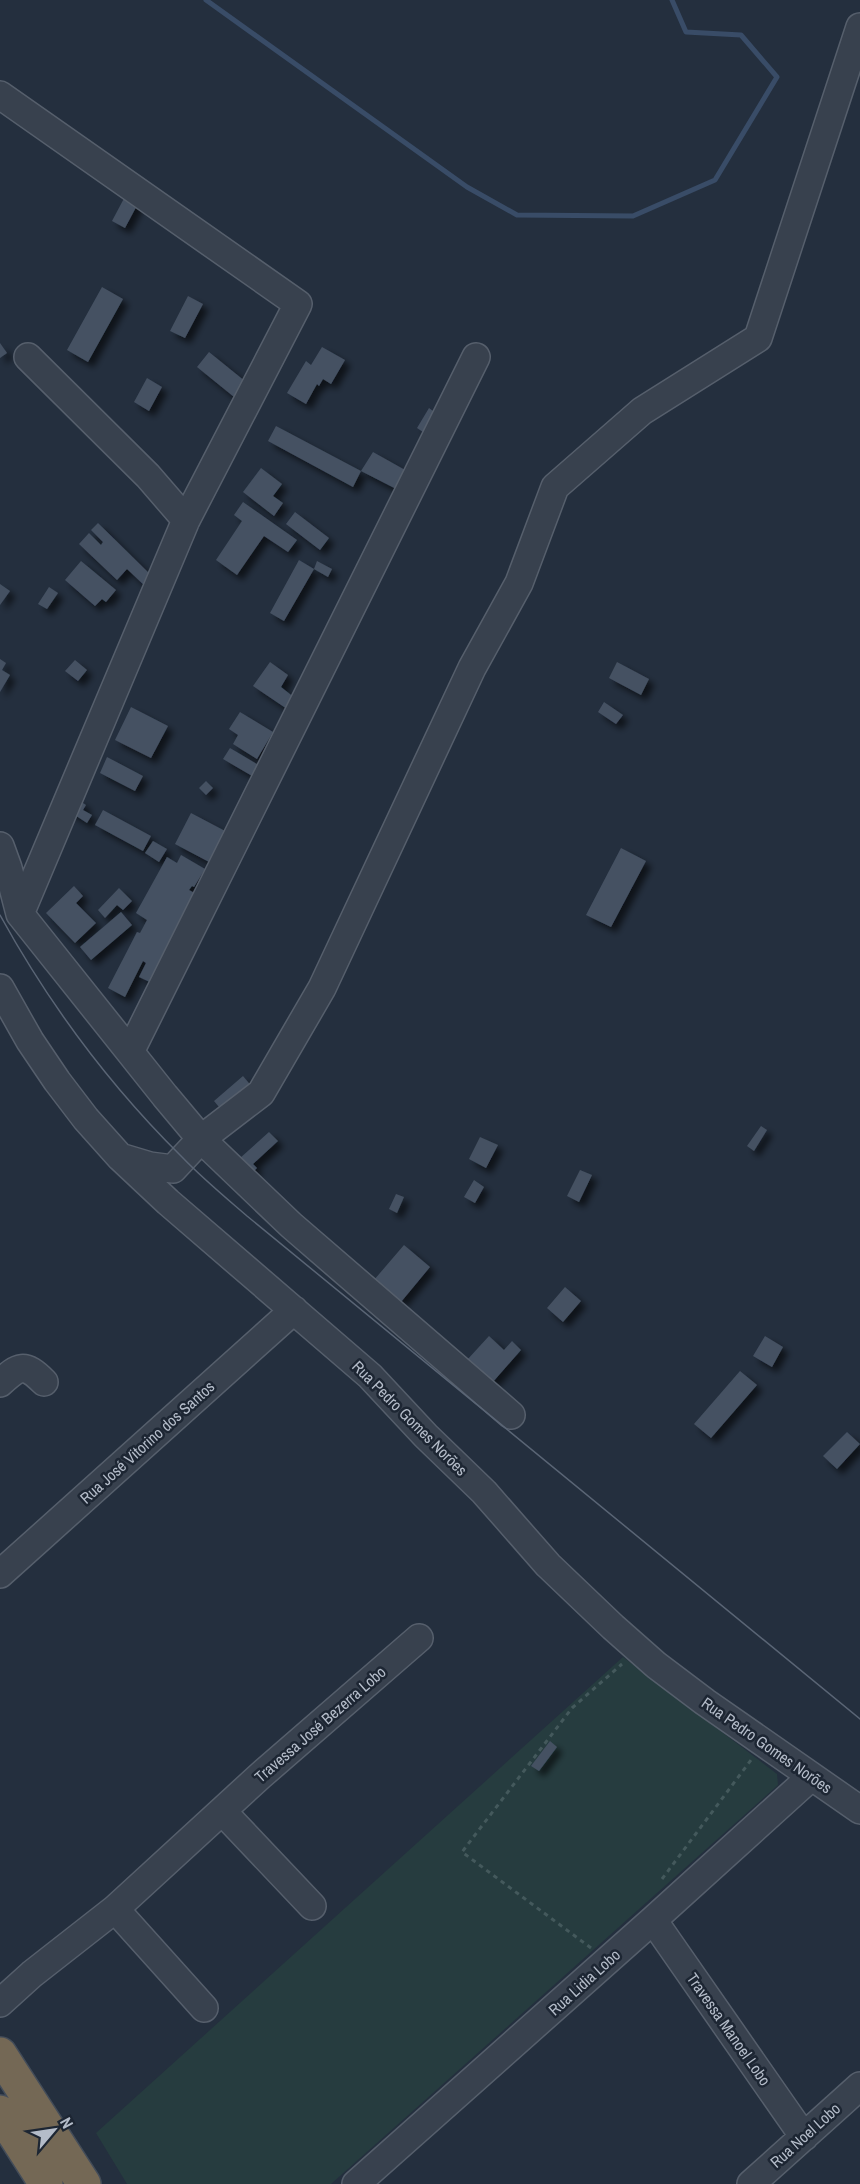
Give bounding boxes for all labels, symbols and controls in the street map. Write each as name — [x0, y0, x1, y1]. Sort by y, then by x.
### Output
street label: Rua Pedro Gomes Norões — [348, 1356, 472, 1480]
street label: Rua José Vitorino dos Santos — [75, 1376, 219, 1508]
street label: Travessa José Bezerra Lobo — [250, 1661, 390, 1787]
street label: Rua Pedro Gomes Norões — [697, 1692, 837, 1798]
street label: Rua Lidia Lobo — [543, 1944, 625, 2020]
street label: Travessa Manoel Lobo — [682, 1968, 776, 2090]
street label: Rua Noel Lobo — [765, 2098, 845, 2172]
north arrow — [24, 2100, 84, 2160]
text: N — [55, 2113, 79, 2132]

